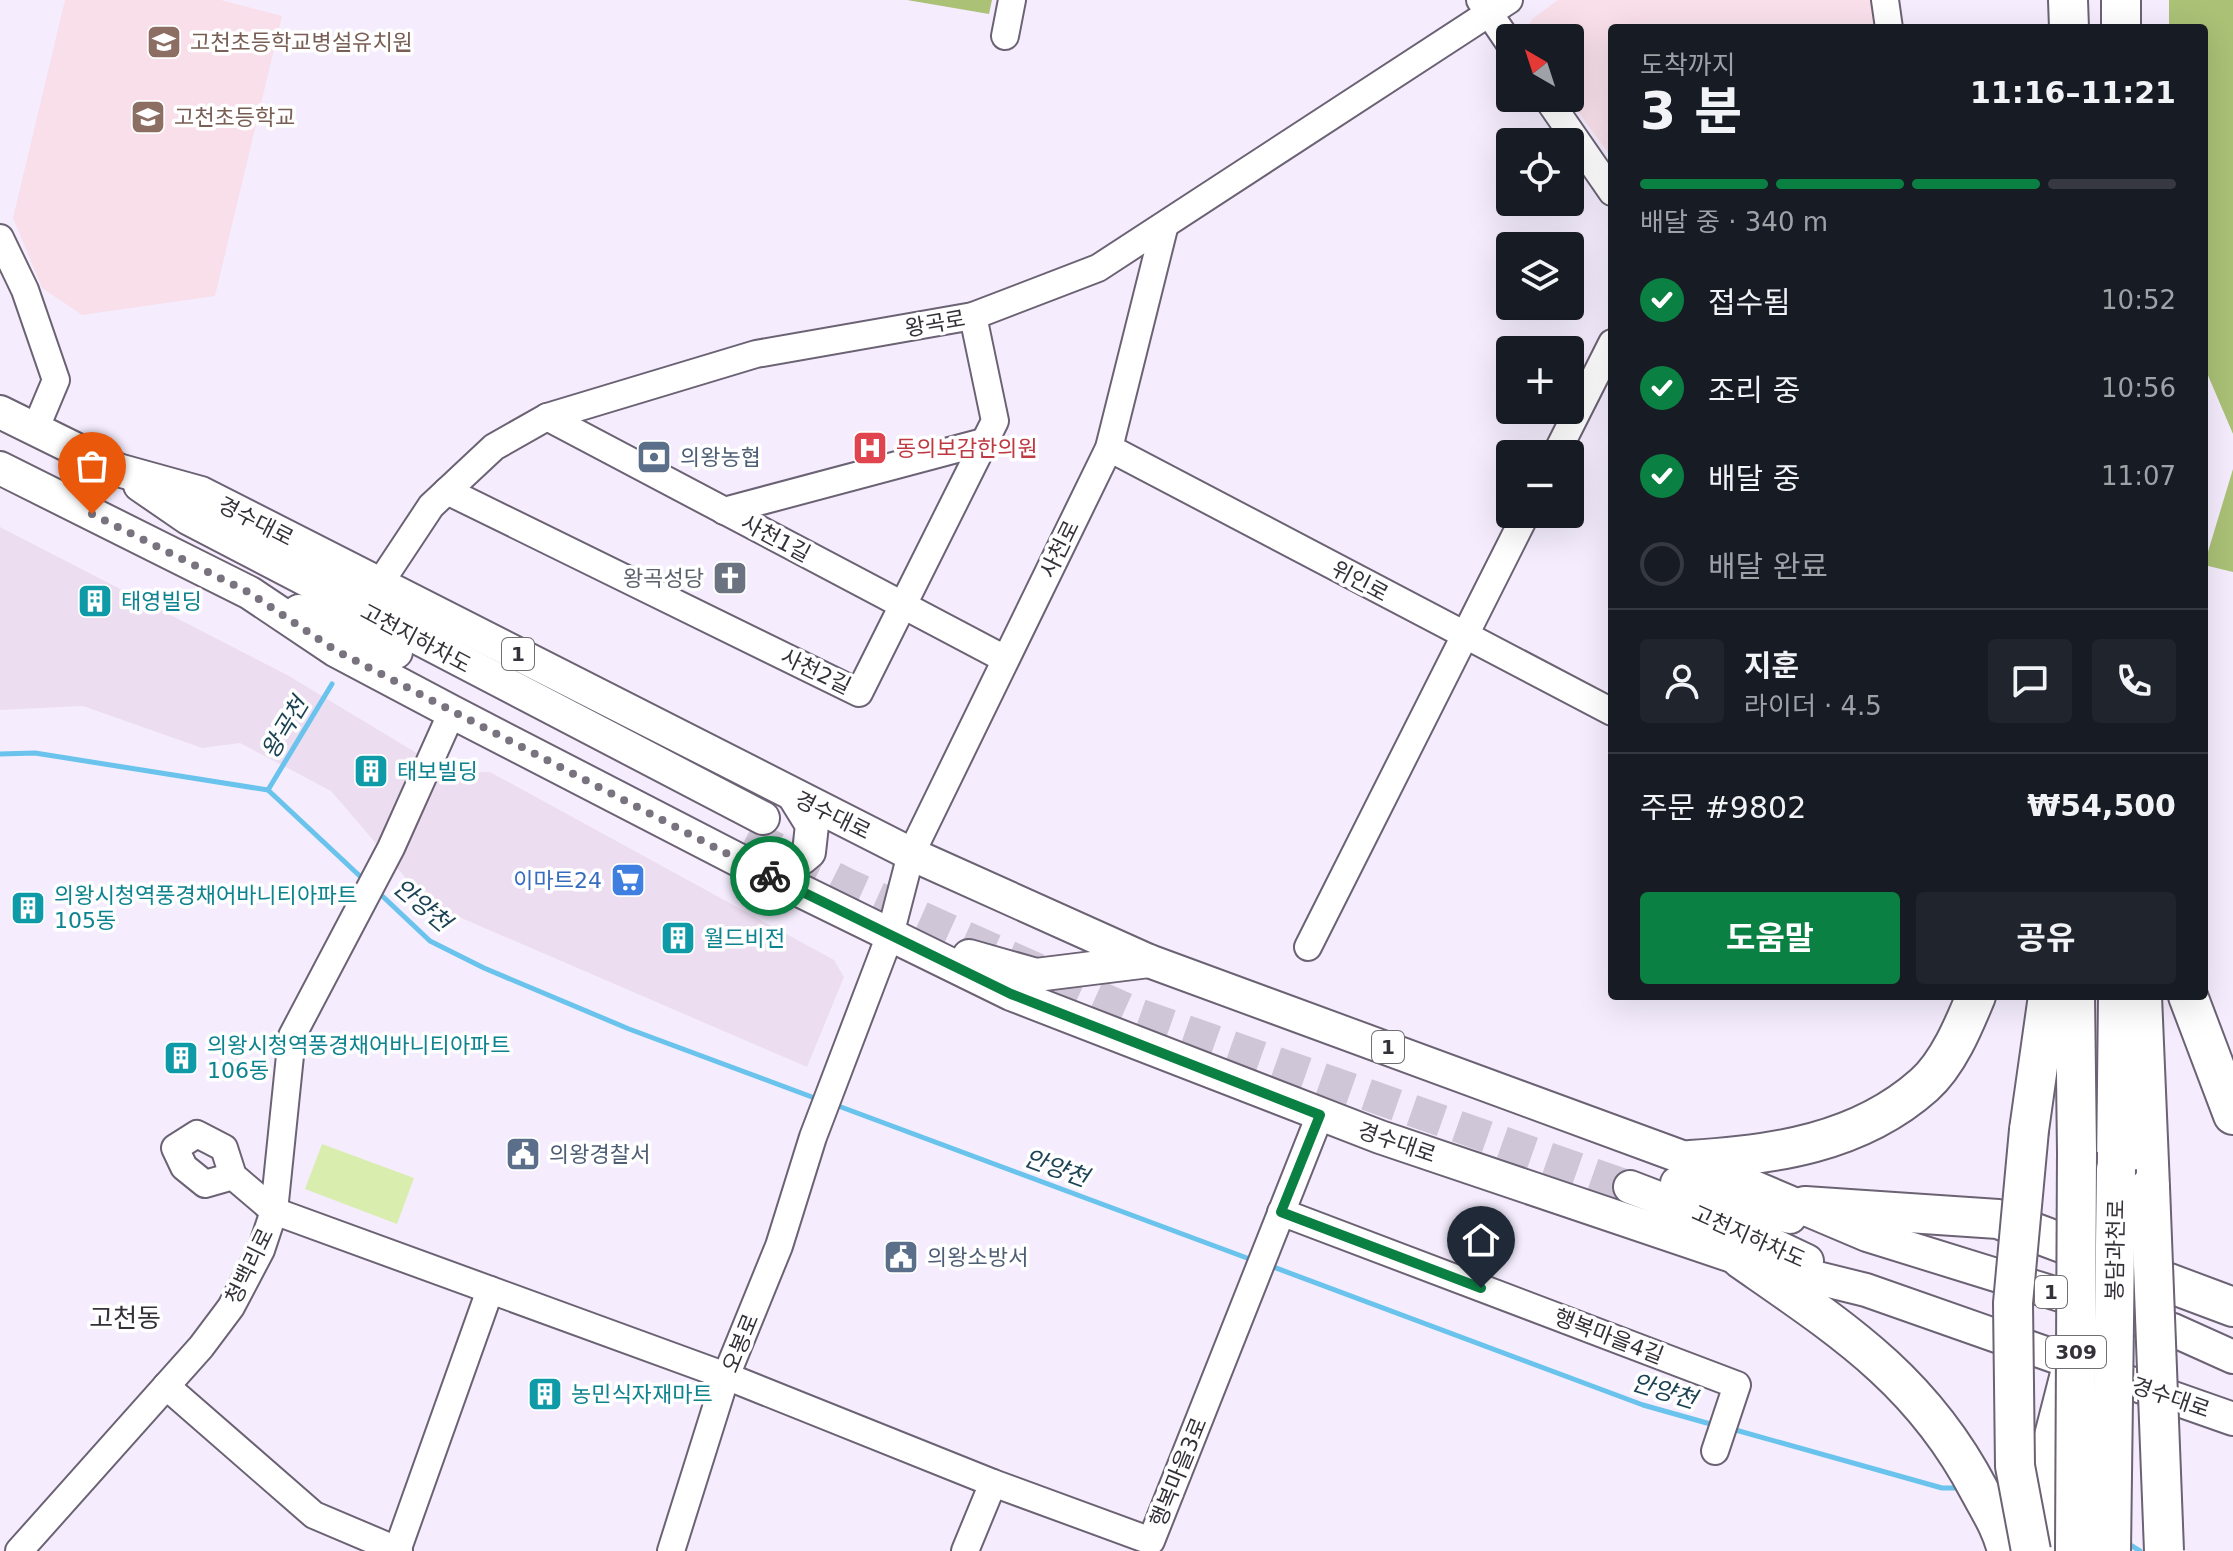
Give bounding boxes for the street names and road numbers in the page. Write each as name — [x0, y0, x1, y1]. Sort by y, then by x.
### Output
street label: 왕곡로 — [903, 306, 967, 341]
street label: 경수대로 — [214, 492, 298, 551]
street label: 사천1길 — [737, 510, 815, 567]
street label: 사천로 — [1035, 516, 1084, 582]
street label: 위인로 — [1327, 556, 1392, 607]
street label: 고천지하차도 — [356, 599, 475, 678]
road number: 1 — [502, 638, 534, 670]
street label: 사천2길 — [777, 644, 855, 699]
street label: 경수대로 — [791, 786, 875, 844]
road number: 1 — [1372, 1031, 1404, 1063]
street label: 경수대로 — [1354, 1117, 1439, 1167]
street label: 봉담과천로 — [2102, 1199, 2129, 1301]
street label: 고천지하차도 — [1688, 1200, 1809, 1273]
street label: 청백리로 — [220, 1224, 278, 1308]
road number: 1 — [2035, 1276, 2067, 1308]
street label: 행복마을4길 — [1551, 1304, 1667, 1369]
street label: 오봉로 — [717, 1310, 763, 1376]
road number: 309 — [2046, 1336, 2106, 1368]
street label: 경수대로 — [2128, 1372, 2213, 1422]
street label: 행복마을3로 — [1145, 1414, 1212, 1530]

